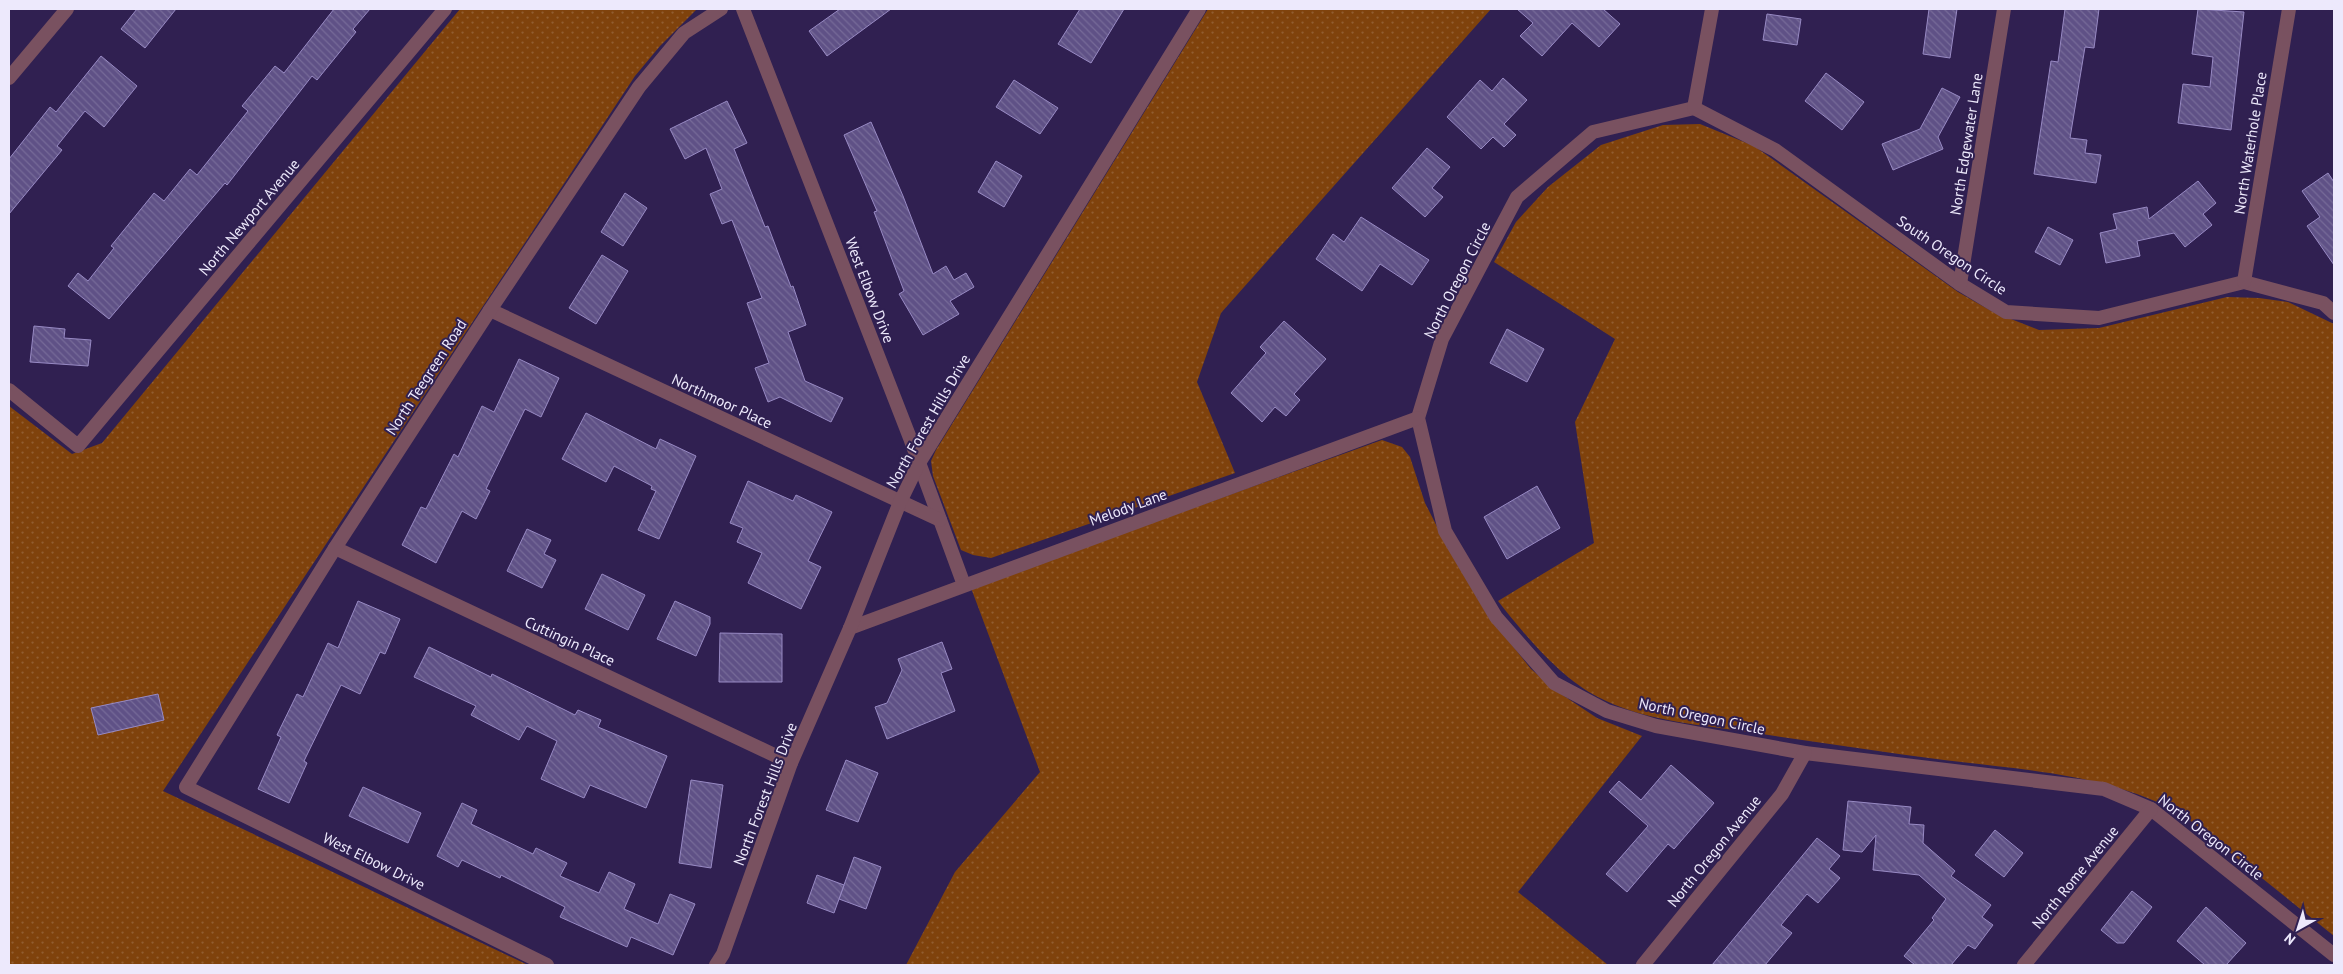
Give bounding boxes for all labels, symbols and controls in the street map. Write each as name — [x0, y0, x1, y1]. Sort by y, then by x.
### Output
street label: North Waterhole Place — [2229, 70, 2271, 216]
street label: North Edgewater Lane — [1945, 72, 1987, 216]
street label: North Newport Avenue — [195, 155, 303, 279]
street label: South Oregon Circle — [1893, 211, 2011, 299]
street label: North Oregon Circle — [1419, 218, 1495, 342]
street label: West Elbow Drive — [841, 235, 899, 345]
street label: North Teegreen Road — [382, 316, 470, 438]
street label: North Forest Hills Drive — [882, 351, 974, 491]
street label: Northmoor Place — [669, 369, 775, 433]
street label: Melody Lane — [1087, 484, 1169, 530]
street label: Cuttingin Place — [522, 612, 618, 670]
street label: North Oregon Circle — [1637, 693, 1767, 739]
street label: North Forest Hills Drive — [729, 720, 801, 868]
street label: North Oregon Circle — [2154, 790, 2268, 884]
street label: North Oregon Avenue — [1663, 791, 1765, 911]
street label: North Rome Avenue — [2028, 822, 2122, 932]
street label: West Elbow Drive — [320, 828, 428, 894]
north arrow — [2273, 904, 2323, 954]
text: N — [2281, 929, 2299, 949]

